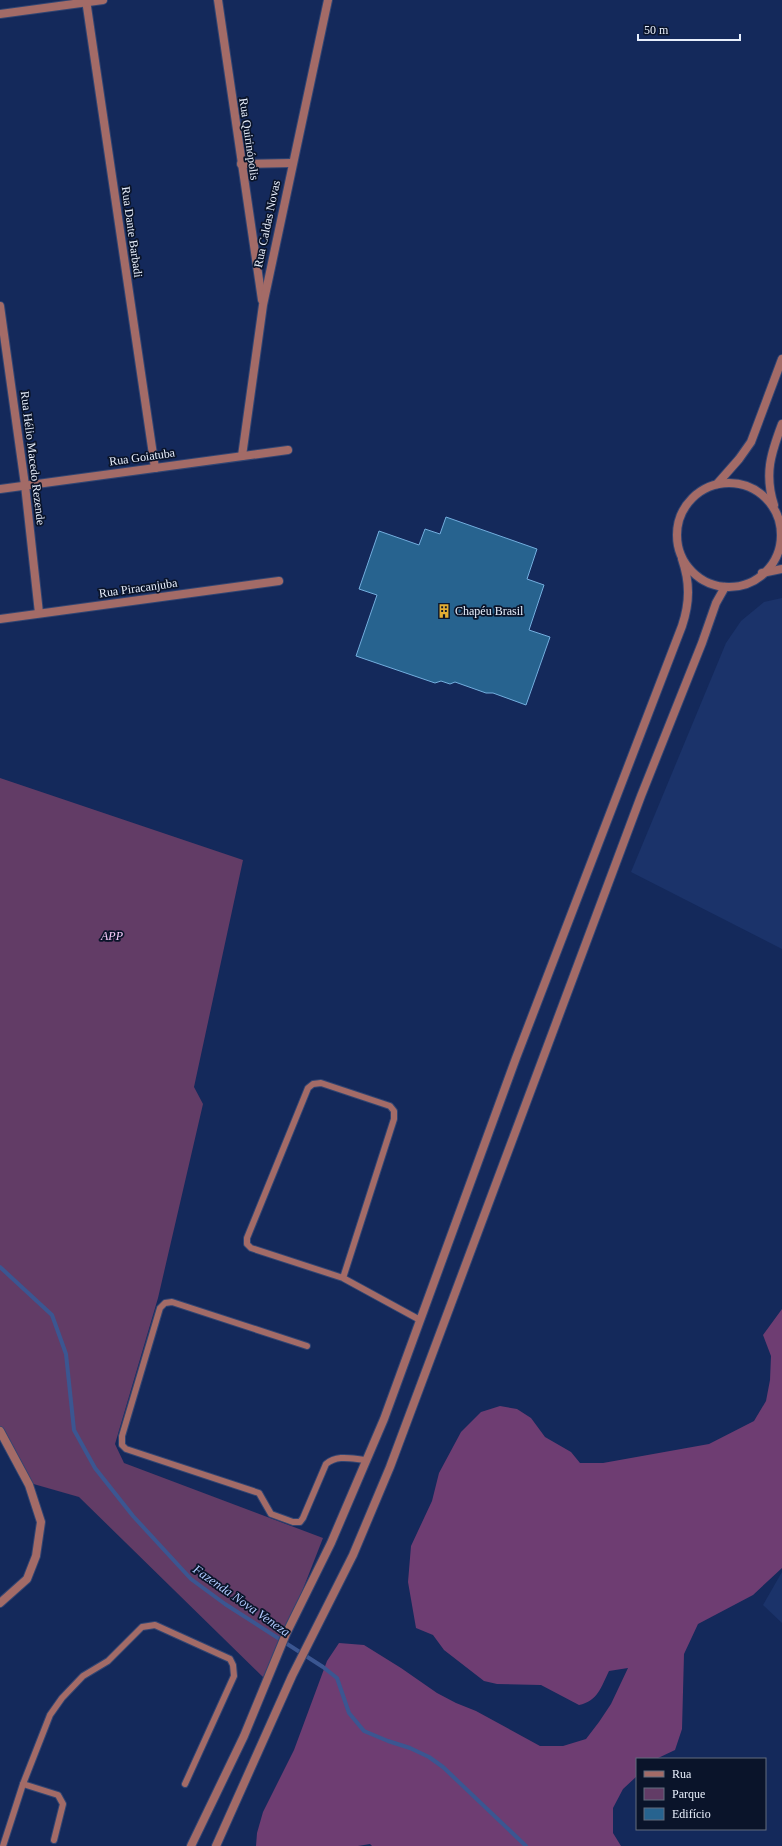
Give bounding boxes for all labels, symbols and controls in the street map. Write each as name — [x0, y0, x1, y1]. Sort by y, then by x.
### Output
scale bar — [638, 16, 740, 42]
text: 50 m — [644, 23, 669, 37]
street label: Rua Quirinópolis — [236, 97, 262, 181]
street label: Rua Caldas Novas — [251, 179, 283, 269]
street label: Rua Dante Barbadi — [119, 185, 145, 279]
street label: Rua Hélio Macedo Rezende — [18, 390, 48, 526]
street label: Rua Goiatuba — [108, 445, 176, 469]
street label: Rua Piracanjuba — [98, 575, 179, 600]
building icon: Chapéu Brasil — [436, 603, 452, 619]
place label: Chapéu Brasil — [455, 604, 524, 618]
park label: APP — [100, 929, 124, 943]
water label: Fazenda Nova Veneza — [190, 1561, 293, 1640]
legend — [636, 1758, 766, 1830]
text: Rua — [672, 1767, 692, 1781]
text: Parque — [672, 1787, 705, 1801]
text: Edifício — [672, 1807, 711, 1821]

